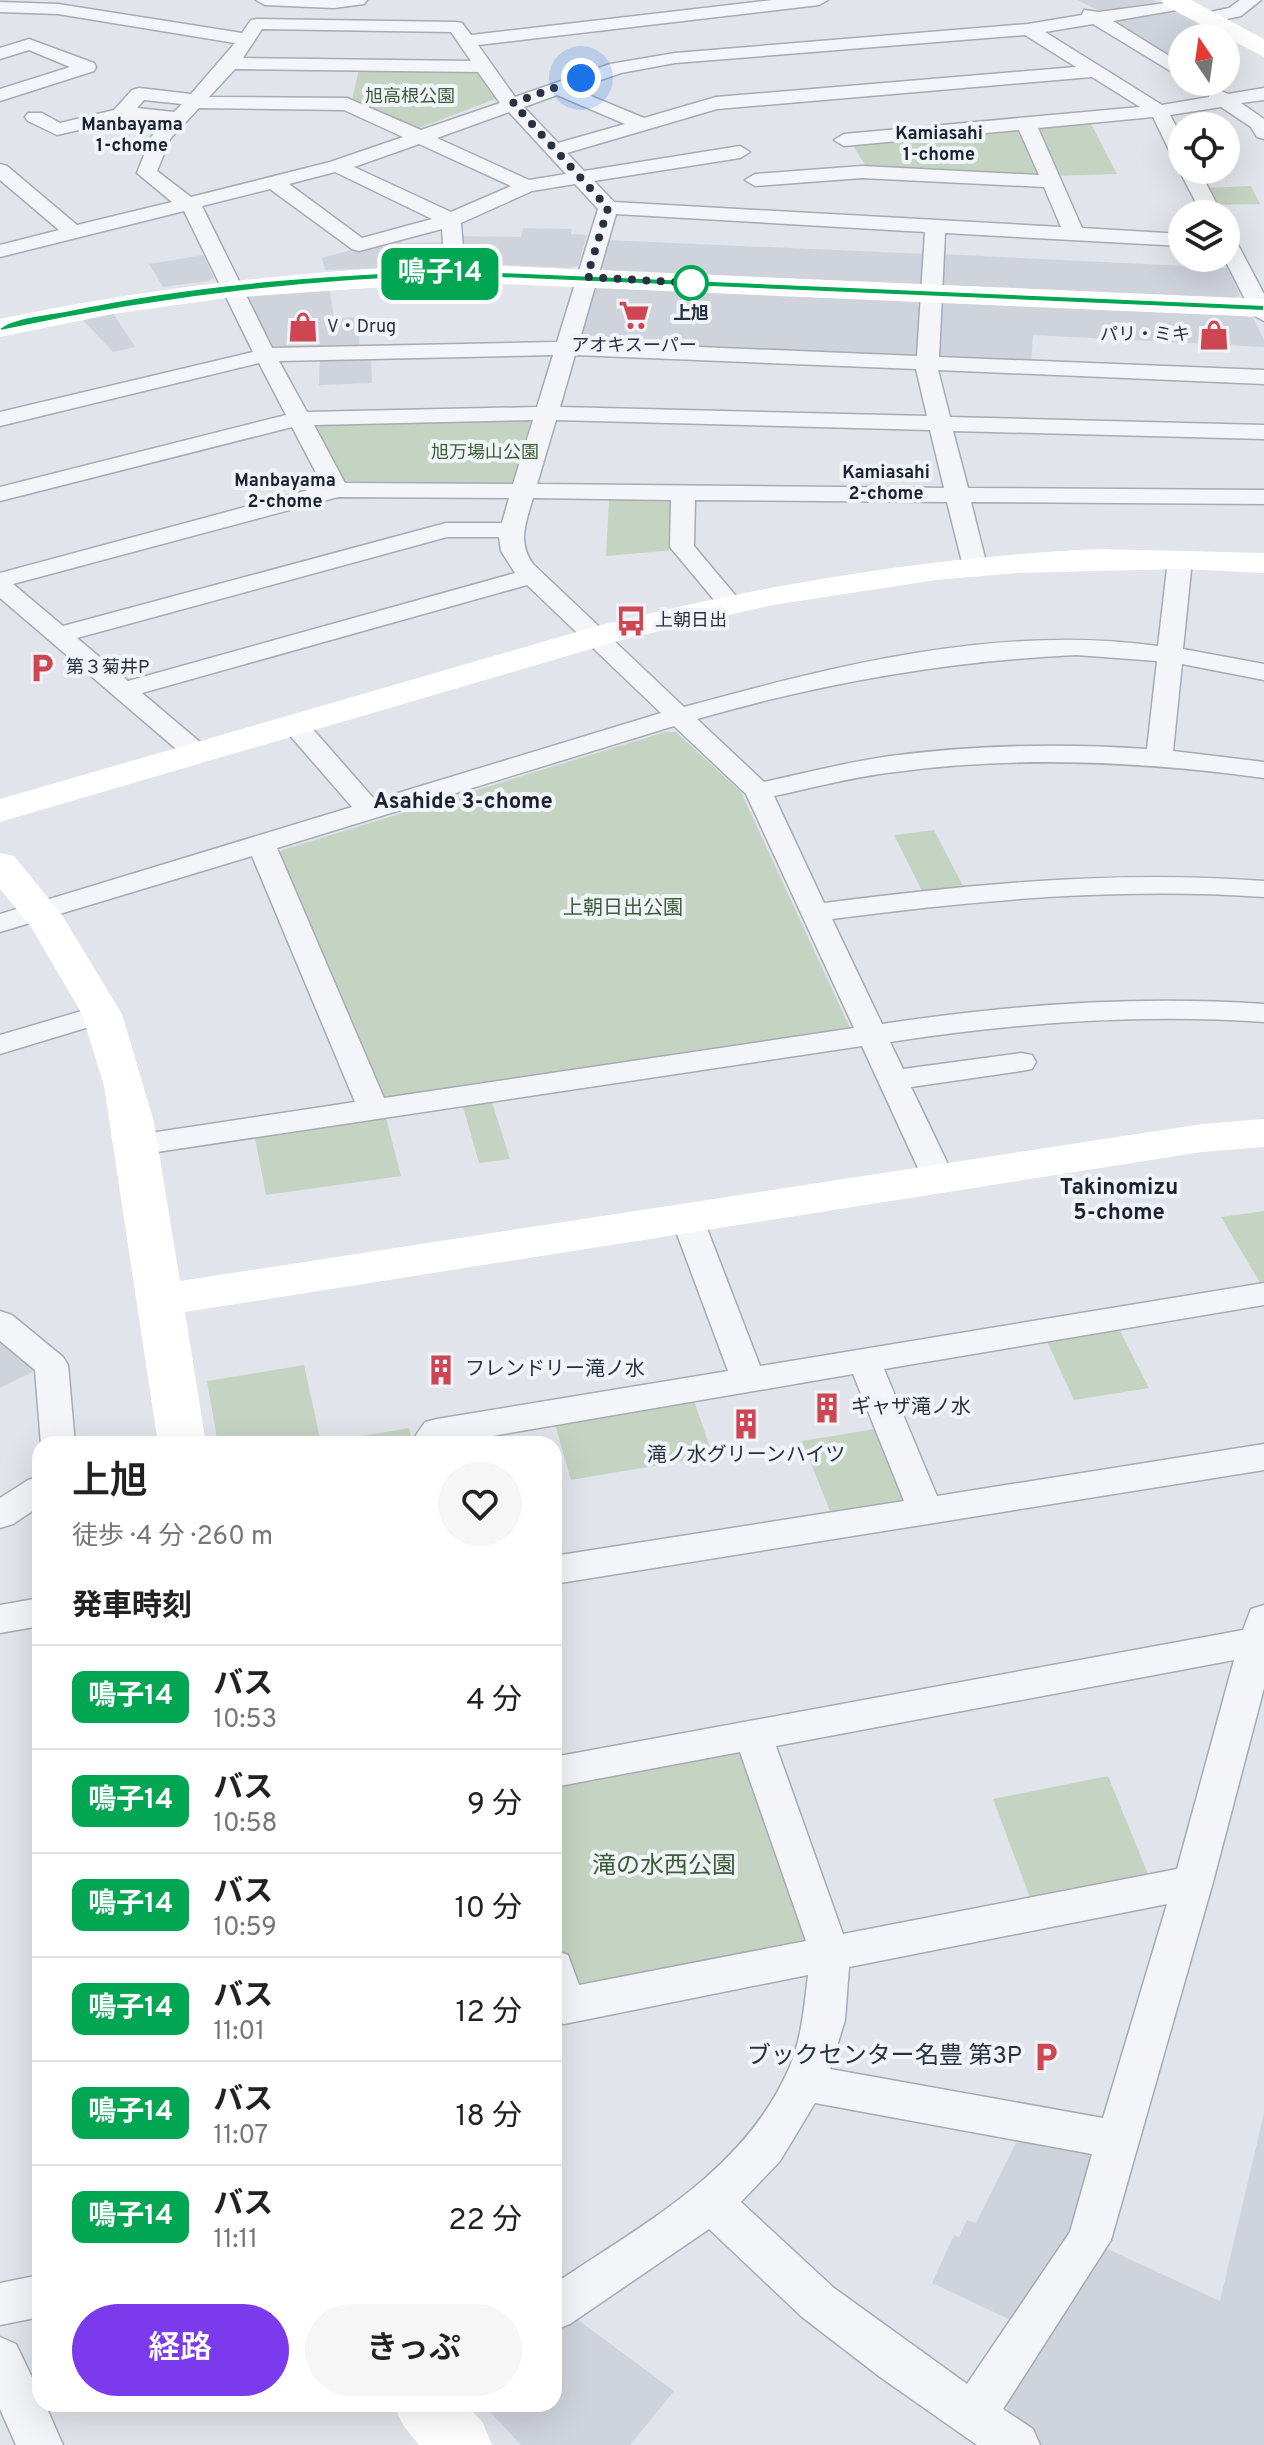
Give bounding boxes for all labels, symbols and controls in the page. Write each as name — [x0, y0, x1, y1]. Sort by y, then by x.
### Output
north arrow — [1168, 24, 1240, 96]
map controls — [1168, 24, 1240, 272]
your location — [561, 58, 601, 98]
park label: 旭高根公園 — [365, 86, 455, 109]
button: locate — [1168, 112, 1240, 184]
district label: Manbayama 1-chome — [81, 114, 183, 158]
district label: Kamiasahi 1-chome — [895, 123, 983, 167]
button: layers — [1168, 200, 1240, 272]
line badge: 鳴子14 — [384, 248, 496, 300]
text: 鳴子14 — [397, 256, 483, 292]
marker: 上旭 — [674, 266, 708, 300]
supermarket icon: アオキスーパー — [617, 298, 651, 332]
place label: 上旭 — [673, 303, 709, 326]
shop icon: V・Drug — [286, 310, 320, 344]
place label: V・Drug — [327, 316, 396, 339]
shop icon: パリ・ミキ — [1197, 318, 1231, 352]
place label: パリ・ミキ — [1100, 324, 1190, 347]
place label: アオキスーパー — [571, 335, 697, 358]
park label: 旭万場山公園 — [431, 442, 539, 465]
district label: Kamiasahi 2-chome — [842, 462, 930, 506]
district label: Manbayama 2-chome — [234, 470, 336, 514]
bus stop icon: 上朝日出 — [614, 604, 648, 638]
place label: 上朝日出 — [655, 610, 727, 633]
parking icon: 第３菊井P — [25, 651, 59, 685]
place label: 第３菊井P — [66, 657, 149, 680]
district label: Asahide 3-chome — [373, 789, 553, 816]
park label: 上朝日出公園 — [563, 896, 683, 922]
district label: Takinomizu 5-chome — [1060, 1175, 1178, 1227]
building icon: フレンドリー滝ノ水 — [424, 1353, 458, 1387]
place label: フレンドリー滝ノ水 — [465, 1357, 645, 1383]
building icon: ギャザ滝ノ水 — [810, 1391, 844, 1425]
place label: ギャザ滝ノ水 — [851, 1395, 971, 1421]
building icon: 滝ノ水グリーンハイツ — [729, 1407, 763, 1441]
place label: 滝ノ水グリーンハイツ — [647, 1443, 845, 1469]
text: 上旭 — [72, 1459, 148, 1508]
button: heart — [438, 1462, 522, 1546]
text: 徒歩 · 4 分 · 260 m — [72, 1521, 273, 1554]
text: 発車時刻 — [72, 1589, 192, 1626]
text: バス — [213, 1667, 273, 1704]
text: 鳴子14 — [88, 1679, 173, 1715]
text: 4 分 — [466, 1683, 522, 1720]
text: 10:53 — [213, 1704, 277, 1737]
text: バス — [213, 1771, 273, 1808]
text: 鳴子14 — [88, 1783, 173, 1819]
text: 9 分 — [467, 1787, 522, 1824]
text: 10:58 — [213, 1808, 278, 1841]
park label: 滝の水西公園 — [592, 1852, 736, 1882]
text: バス — [213, 1875, 273, 1912]
text: 鳴子14 — [88, 1887, 173, 1923]
text: 10 分 — [454, 1891, 522, 1928]
text: 10:59 — [213, 1912, 277, 1945]
text: バス — [213, 1979, 273, 2016]
text: 鳴子14 — [88, 1991, 173, 2027]
text: 12 分 — [455, 1995, 522, 2032]
text: 11:01 — [213, 2016, 265, 2049]
parking icon: ブックセンター名豊 第3P — [1029, 2040, 1063, 2074]
place label: ブックセンター名豊 第3P — [747, 2042, 1022, 2072]
text: バス — [213, 2083, 273, 2120]
text: 鳴子14 — [88, 2095, 173, 2131]
text: 18 分 — [455, 2099, 522, 2136]
text: 11:07 — [213, 2120, 268, 2153]
text: バス — [213, 2187, 273, 2224]
text: 鳴子14 — [88, 2199, 173, 2235]
text: 22 分 — [448, 2203, 522, 2240]
text: 11:11 — [213, 2224, 258, 2257]
button: 経路 — [72, 2304, 289, 2396]
button: きっぷ — [305, 2304, 522, 2396]

